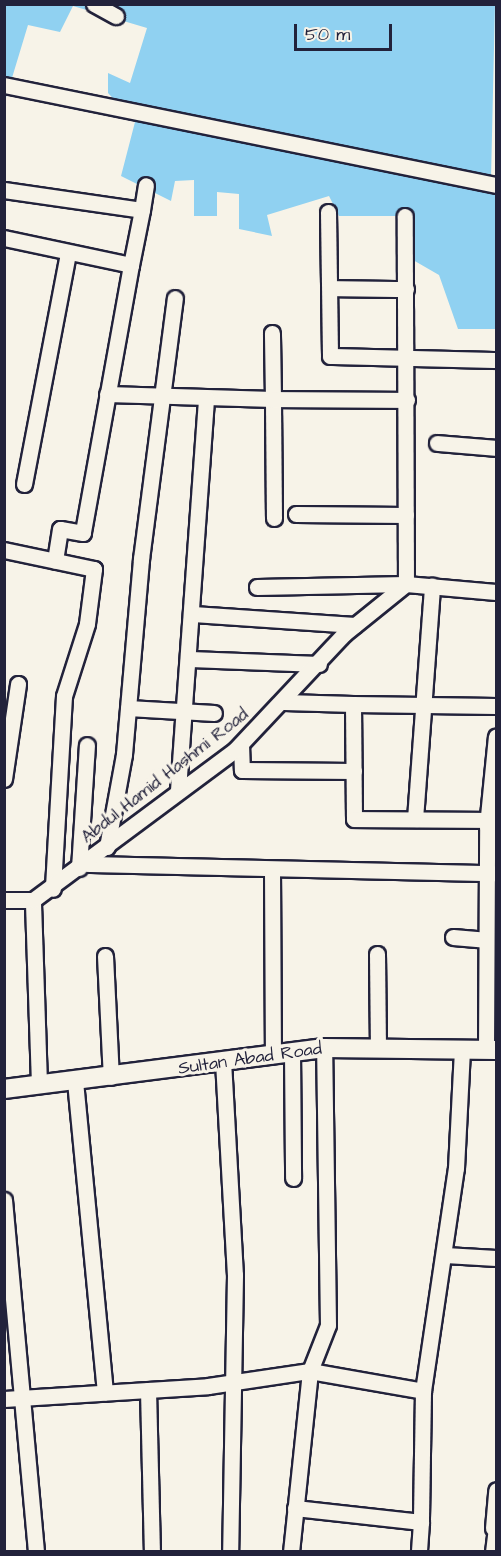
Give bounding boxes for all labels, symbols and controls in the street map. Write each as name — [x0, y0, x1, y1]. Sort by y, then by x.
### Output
scale bar — [297, 12, 394, 50]
text: 50 m — [305, 22, 350, 47]
street label: Abdul Hamid Hashmi Road — [77, 704, 253, 848]
street label: Sultan Abad Road — [177, 1038, 323, 1080]

